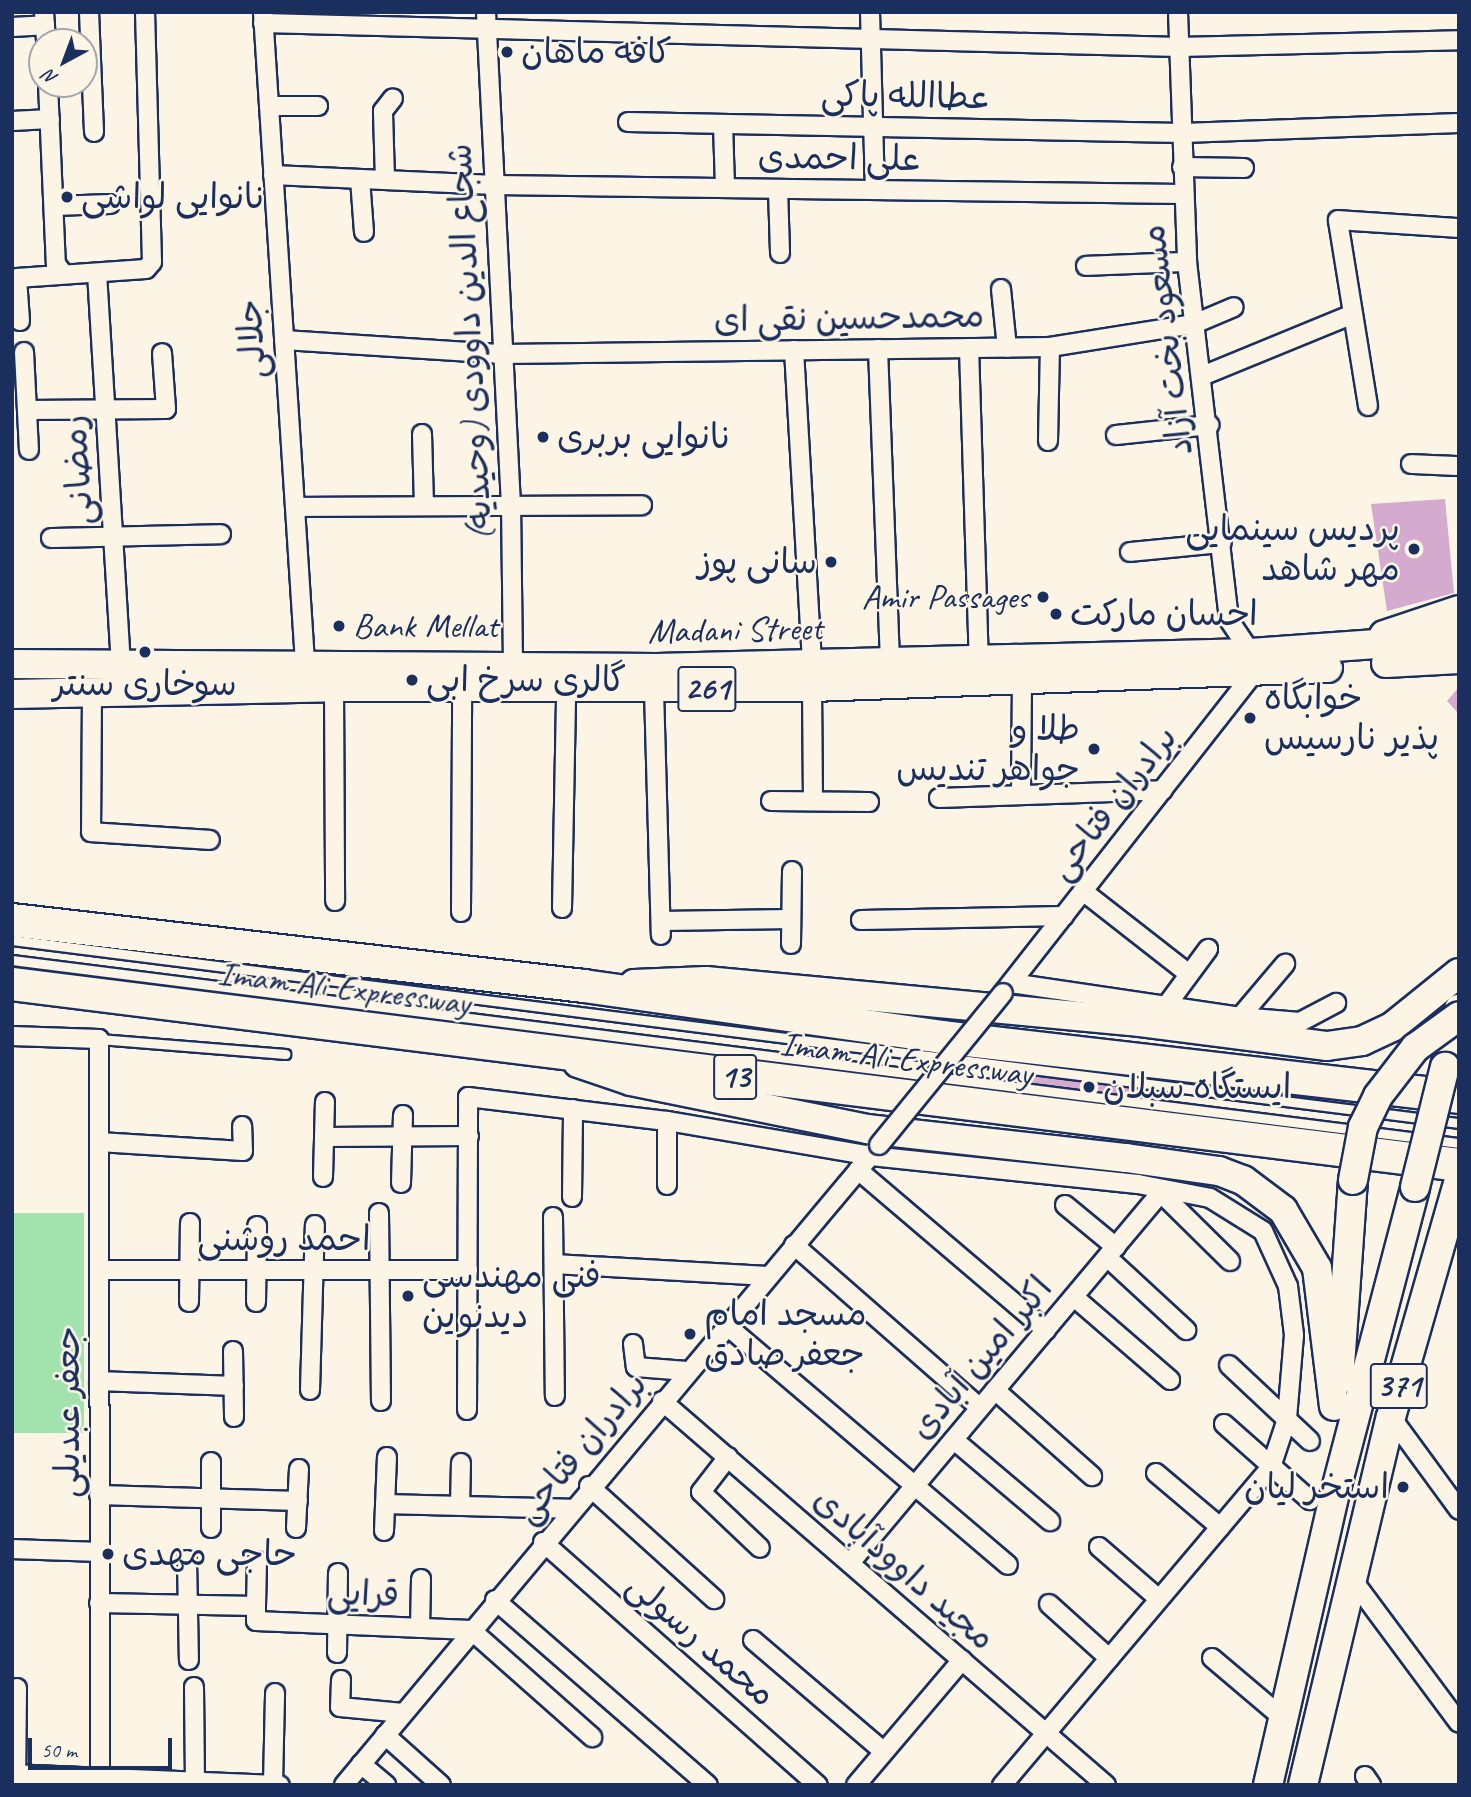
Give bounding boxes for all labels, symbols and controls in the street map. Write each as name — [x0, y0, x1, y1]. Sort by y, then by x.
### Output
north arrow — [28, 28, 98, 98]
place label: کافه ماهان — [521, 31, 672, 73]
marker: کافه ماهان — [499, 44, 515, 60]
text: N — [38, 64, 63, 90]
street label: عطاالله پاکی — [820, 74, 992, 118]
street label: علی احمدی — [757, 136, 921, 180]
street label: شجاع الدین داوودی (وحیدیه) — [439, 142, 501, 542]
place label: نانوایی لواشی — [81, 176, 266, 218]
marker: نانوایی لواشی — [59, 189, 75, 205]
street label: مسعود بخت آزاد — [1132, 222, 1202, 458]
street label: محمدحسین نقی ای — [713, 295, 985, 341]
street label: جلالی — [228, 298, 276, 380]
street label: رمضانی — [53, 413, 103, 527]
place label: نانوایی بربری — [557, 416, 732, 458]
marker: نانوایی بربری — [535, 429, 551, 445]
place label: پردیس سینمایی مهر شاهد — [1185, 508, 1400, 590]
place label: سانی پوز — [698, 541, 817, 583]
marker: پردیس سینمایی مهر شاهد — [1406, 541, 1422, 557]
marker: سانی پوز — [823, 554, 839, 570]
place label: Amir Passages — [860, 576, 1029, 618]
marker: Amir Passages — [1035, 589, 1051, 605]
place label: احسان مارکت — [1070, 593, 1258, 635]
place label: Bank Mellat — [353, 605, 498, 647]
marker: احسان مارکت — [1048, 606, 1064, 622]
street label: Madani Street — [647, 607, 823, 653]
marker: Bank Mellat — [331, 618, 347, 634]
marker: سوخاری سنتر — [137, 644, 153, 660]
place label: گالری سرخ ابی — [426, 659, 626, 701]
road number: 261 — [677, 660, 737, 718]
place label: سوخاری سنتر — [53, 663, 237, 705]
marker: گالری سرخ ابی — [404, 672, 420, 688]
place label: خوابگاه پذیر نارسیس — [1264, 677, 1439, 759]
place label: طلا و جواهر تندیس — [896, 708, 1080, 790]
marker: خوابگاه پذیر نارسیس — [1242, 710, 1258, 726]
street label: برادران فتاحی — [1040, 717, 1186, 889]
marker: طلا و جواهر تندیس — [1086, 741, 1102, 757]
street label: Imam Ali Expressway — [216, 952, 472, 1024]
street label: Imam Ali Expressway — [778, 1023, 1034, 1095]
road number: 13 — [712, 1048, 758, 1106]
place label: ایستگاه سبلان — [1103, 1066, 1291, 1108]
marker: ایستگاه سبلان — [1081, 1079, 1097, 1095]
street label: احمد روشنی — [197, 1218, 371, 1260]
place label: فنی مهندسی دیدنوین — [422, 1255, 601, 1337]
street label: اکبر امین آبادی — [901, 1268, 1061, 1448]
marker: فنی مهندسی دیدنوین — [400, 1288, 416, 1304]
place label: مسجد امام جعفر صادق — [704, 1293, 867, 1375]
street label: جعفر عبدیلی — [47, 1326, 89, 1498]
marker: مسجد امام جعفر صادق — [682, 1326, 698, 1342]
road number: 371 — [1369, 1356, 1429, 1416]
street label: برادران فتاحی — [506, 1364, 656, 1532]
place label: استخر لیان — [1244, 1466, 1389, 1508]
street label: مجید داوودآبادی — [805, 1479, 1003, 1659]
marker: استخر لیان — [1395, 1479, 1411, 1495]
place label: حاجی مهدی — [122, 1533, 297, 1575]
marker: حاجی مهدی — [100, 1546, 116, 1562]
street label: محمد رسولی — [618, 1564, 784, 1716]
street label: قرایی — [326, 1572, 400, 1616]
scale bar — [32, 1724, 175, 1768]
text: 50 m — [41, 1737, 77, 1763]

